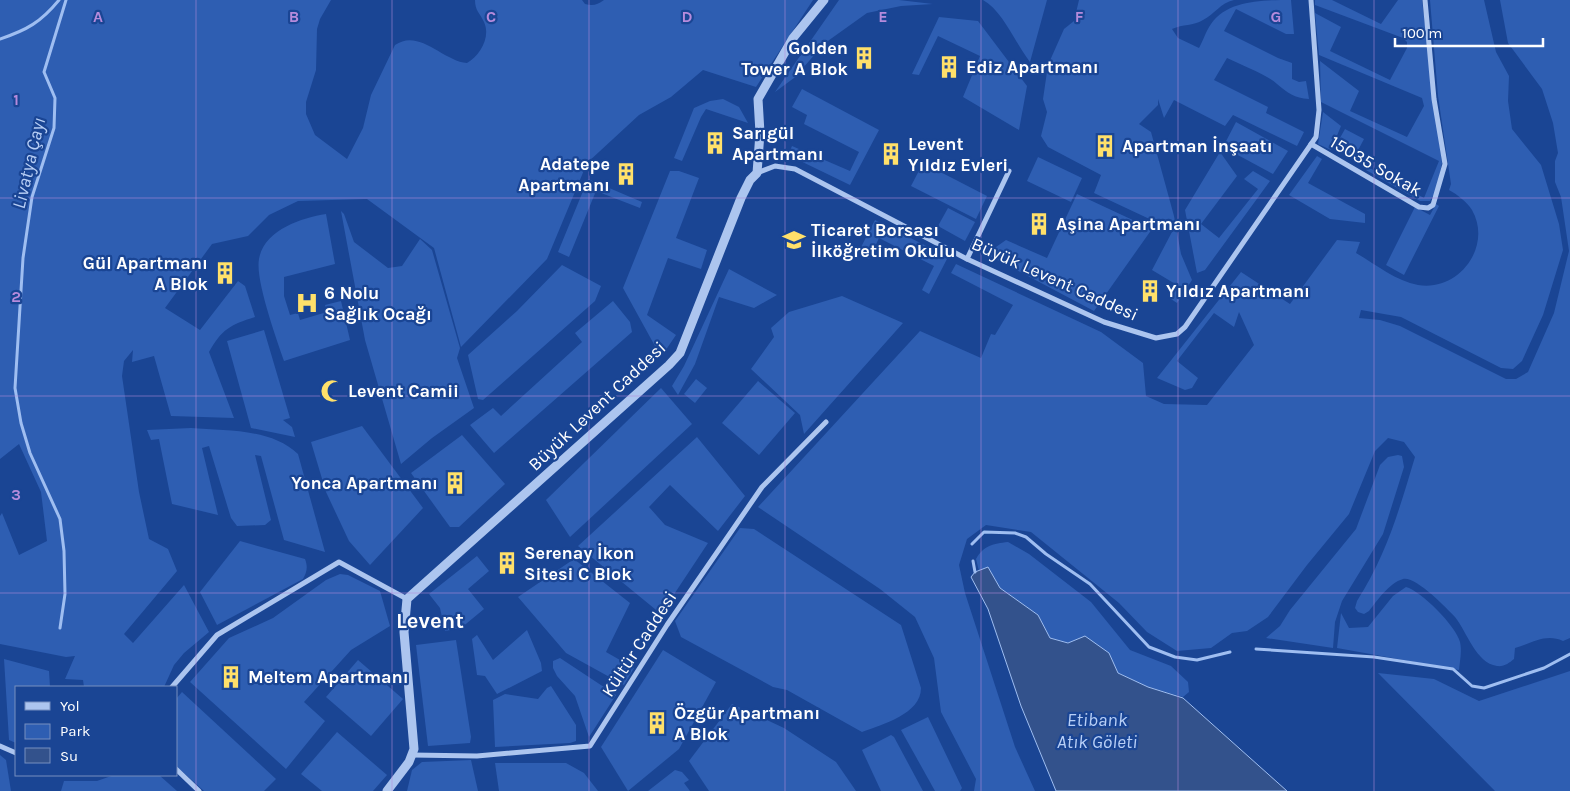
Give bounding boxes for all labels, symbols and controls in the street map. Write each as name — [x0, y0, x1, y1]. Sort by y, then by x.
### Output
text: A — [93, 7, 103, 26]
text: B — [289, 7, 299, 26]
text: C — [486, 7, 496, 26]
text: D — [682, 7, 693, 26]
text: E — [878, 7, 888, 26]
text: F — [1075, 7, 1084, 26]
text: G — [1271, 7, 1281, 26]
scale bar — [1395, 15, 1542, 47]
text: 100 m — [1402, 24, 1442, 42]
place label: Golden Tower A Blok — [741, 37, 848, 80]
building icon: Golden Tower A Blok — [851, 45, 877, 71]
building icon: Ediz Apartmanı — [936, 54, 962, 80]
place label: Ediz Apartmanı — [966, 56, 1099, 78]
text: 1 — [13, 90, 19, 109]
water label: Livatya Çayı — [8, 115, 50, 211]
place label: Sarıgül Apartmanı — [732, 122, 824, 165]
building icon: Sarıgül Apartmanı — [702, 130, 728, 156]
street label: 15035 Sokak — [1326, 131, 1426, 201]
place label: Levent Yıldız Evleri — [908, 133, 1008, 176]
building icon: Apartman İnşaatı — [1092, 133, 1118, 159]
place label: Apartman İnşaatı — [1122, 135, 1273, 157]
building icon: Levent Yıldız Evleri — [878, 141, 904, 167]
place label: Adatepe Apartmanı — [518, 153, 610, 196]
building icon: Adatepe Apartmanı — [613, 161, 639, 187]
building icon: Aşina Apartmanı — [1026, 211, 1052, 237]
place label: Aşina Apartmanı — [1056, 213, 1201, 235]
place label: Ticaret Borsası İlköğretim Okulu — [811, 219, 956, 262]
school or university icon: Ticaret Borsası İlköğretim Okulu — [781, 227, 807, 253]
street label: Büyük Levent Caddesi — [968, 232, 1142, 326]
place label: Gül Apartmanı A Blok — [83, 252, 208, 295]
building icon: Gül Apartmanı A Blok — [212, 260, 238, 286]
building icon: Yıldız Apartmanı — [1137, 278, 1163, 304]
place label: Yıldız Apartmanı — [1166, 280, 1310, 302]
place label: 6 Nolu Sağlık Ocağı — [324, 282, 432, 325]
text: 2 — [11, 287, 21, 306]
hospital icon: 6 Nolu Sağlık Ocağı — [294, 290, 320, 316]
street label: Büyük Levent Caddesi — [524, 337, 670, 475]
mosque icon: Levent Camii — [319, 378, 345, 404]
place label: Levent Camii — [348, 380, 459, 402]
building icon: Yonca Apartmanı — [442, 470, 468, 496]
place label: Yonca Apartmanı — [291, 472, 438, 494]
text: 3 — [11, 485, 21, 504]
place label: Serenay İkon Sitesi C Blok — [524, 542, 635, 585]
building icon: Serenay İkon Sitesi C Blok — [494, 550, 520, 576]
street label: Kültür Caddesi — [597, 587, 681, 701]
district label: Levent — [396, 608, 464, 634]
building icon: Meltem Apartmanı — [218, 664, 244, 690]
place label: Meltem Apartmanı — [248, 666, 409, 688]
legend — [15, 686, 178, 776]
text: Yol — [60, 697, 80, 715]
place label: Özgür Apartmanı A Blok — [674, 702, 820, 745]
water label: Etibank Atık Göleti — [1057, 709, 1137, 753]
building icon: Özgür Apartmanı A Blok — [644, 710, 670, 736]
text: Park — [60, 722, 90, 740]
text: Su — [60, 747, 78, 765]

